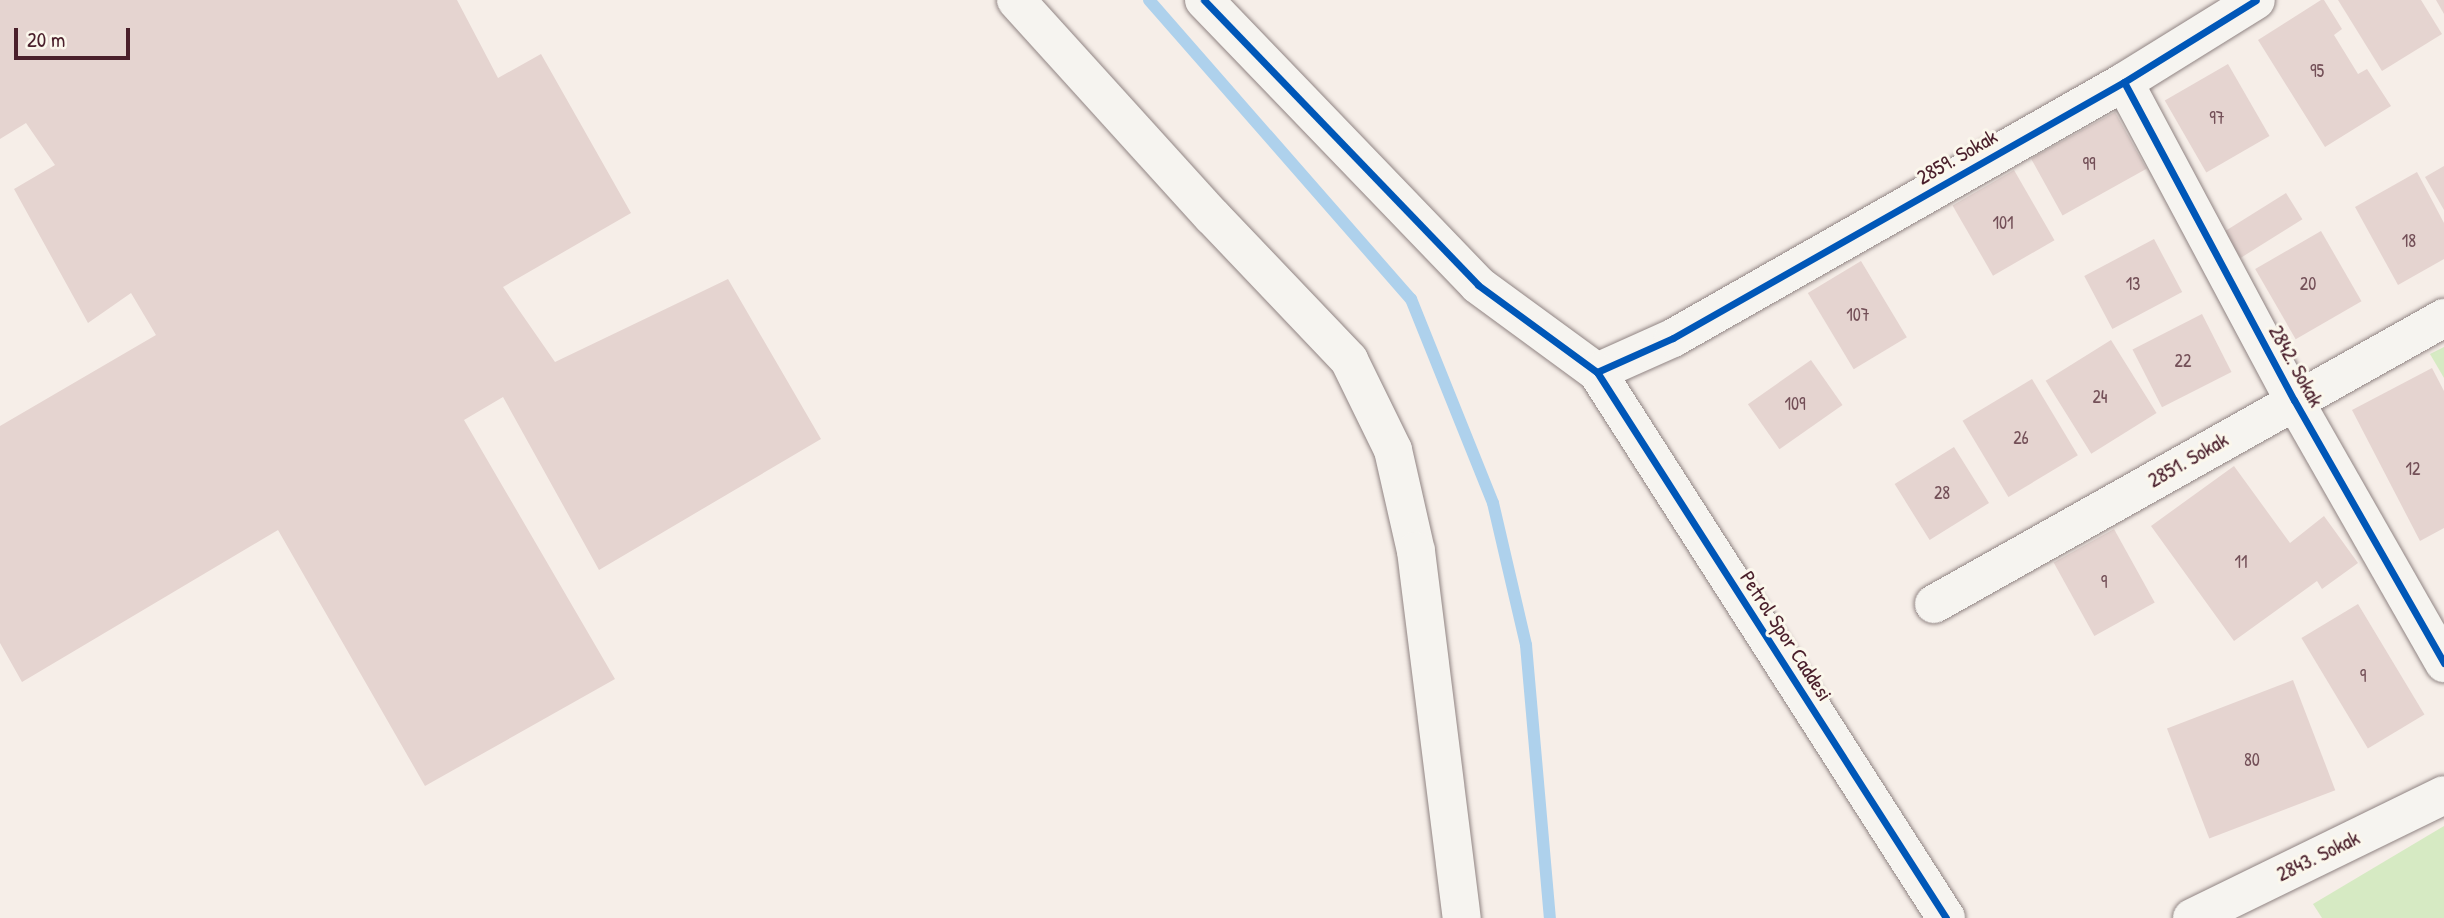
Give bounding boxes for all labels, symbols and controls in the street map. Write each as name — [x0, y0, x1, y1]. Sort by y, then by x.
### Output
scale bar — [18, 14, 133, 58]
text: 20 m — [27, 25, 65, 54]
house number: 95 — [2310, 60, 2324, 82]
house number: 97 — [2209, 107, 2225, 129]
street label: 2859. Sokak — [1912, 124, 2002, 190]
house number: 99 — [2082, 153, 2096, 175]
house number: 101 — [1992, 212, 2014, 234]
house number: 18 — [2402, 230, 2416, 252]
house number: 13 — [2126, 273, 2140, 295]
house number: 20 — [2300, 273, 2316, 295]
house number: 107 — [1846, 304, 1870, 326]
street label: 2842. Sokak — [2263, 321, 2329, 411]
house number: 22 — [2175, 350, 2191, 372]
house number: 24 — [2092, 386, 2108, 408]
house number: 109 — [1784, 393, 1806, 415]
house number: 26 — [2013, 427, 2029, 449]
street label: 2851. Sokak — [2143, 427, 2233, 493]
house number: 12 — [2406, 458, 2420, 480]
house number: 28 — [1934, 482, 1950, 504]
house number: 11 — [2234, 551, 2248, 573]
street label: Petrol Spor Caddesi — [1735, 566, 1837, 706]
house number: 9 — [2101, 571, 2107, 593]
house number: 9 — [2360, 665, 2366, 687]
house number: 80 — [2244, 749, 2260, 771]
street label: 2843. Sokak — [2272, 825, 2364, 887]

